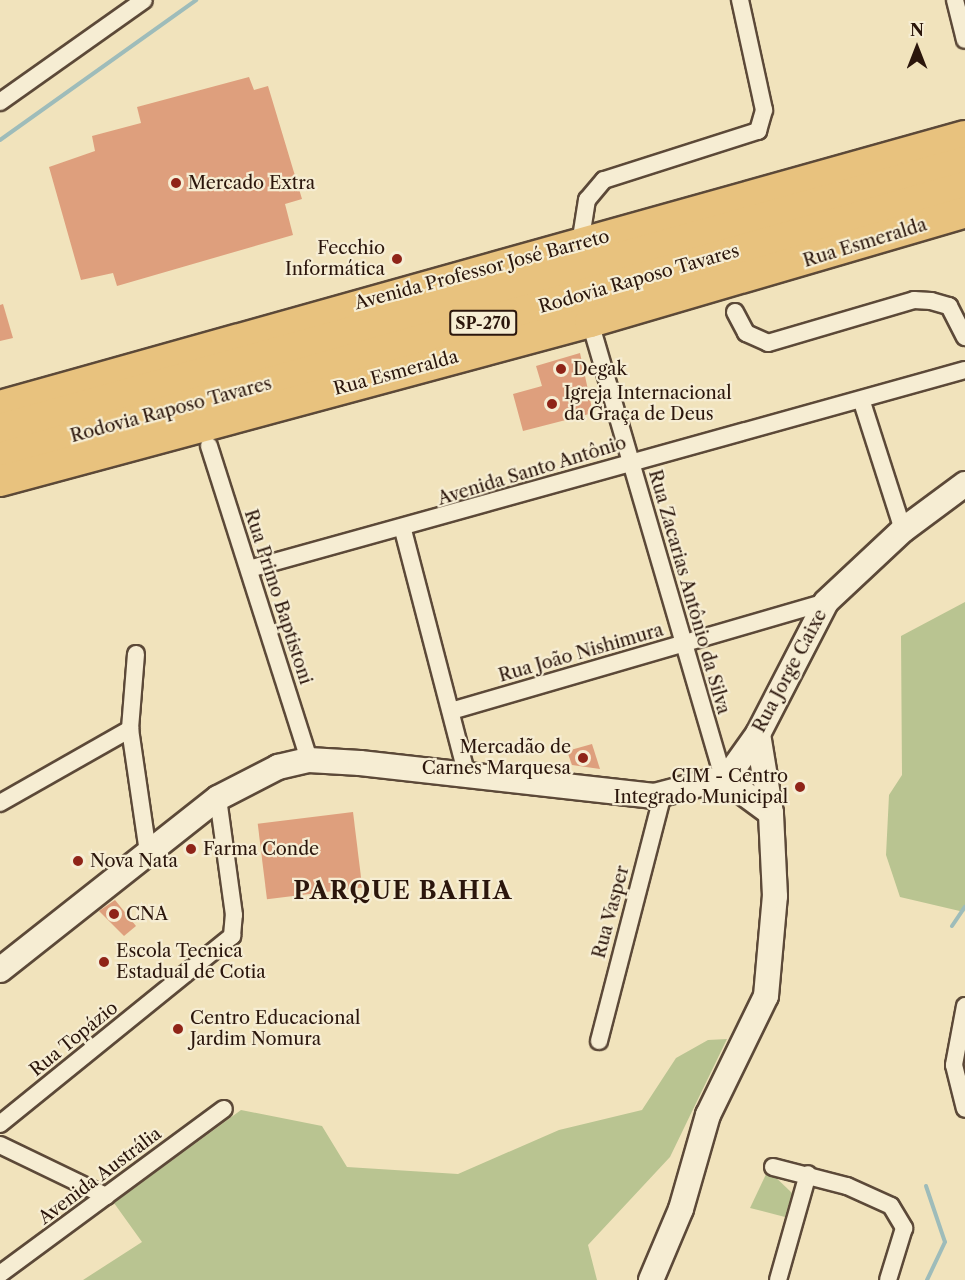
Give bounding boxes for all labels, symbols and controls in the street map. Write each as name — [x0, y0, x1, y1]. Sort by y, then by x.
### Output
north arrow — [887, 18, 947, 78]
text: N — [910, 20, 924, 40]
place label: Mercado Extra — [188, 172, 315, 194]
marker: Mercado Extra — [169, 176, 183, 190]
street label: Rua Esmeralda — [800, 214, 930, 272]
street label: Avenida Professor José Barreto — [352, 225, 612, 315]
place label: Fecchio Informática — [285, 238, 385, 280]
street label: Rodovia Raposo Tavares — [536, 240, 742, 318]
marker: Fecchio Informática — [390, 252, 404, 266]
road number: SP-270 — [448, 310, 518, 336]
street label: Rua Esmeralda — [331, 346, 461, 400]
place label: Degak — [573, 358, 627, 380]
marker: Degak — [554, 362, 568, 376]
street label: Rodovia Raposo Tavares — [68, 373, 274, 447]
place label: Igreja Internacional da Graça de Deus — [564, 383, 732, 426]
marker: Igreja Internacional da Graça de Deus — [545, 397, 559, 411]
street label: Avenida Santo Antônio — [435, 432, 629, 510]
street label: Rua Zacarias Antônio da Silva — [644, 467, 734, 717]
street label: Rua Primo Baptistoni — [239, 507, 317, 687]
street label: Rua Jorge Caixe — [748, 606, 832, 736]
street label: Rua João Nishimura — [496, 619, 666, 687]
place label: Mercadão de Carnes Marquesa — [422, 737, 571, 780]
marker: Mercadão de Carnes Marquesa — [576, 751, 590, 765]
place label: CIM - Centro Integrado Municipal — [614, 766, 788, 808]
marker: CIM - Centro Integrado Municipal — [793, 780, 807, 794]
place label: Farma Conde — [203, 838, 319, 860]
marker: Farma Conde — [184, 842, 198, 856]
place label: Nova Nata — [90, 850, 178, 872]
marker: Nova Nata — [71, 854, 85, 868]
street label: Rua Vasper — [588, 863, 634, 961]
district label: PARQUE BAHIA — [293, 877, 513, 905]
place label: CNA — [126, 903, 168, 925]
marker: CNA — [107, 907, 121, 921]
place label: Escola Tecnica Estadual de Cotia — [116, 941, 266, 984]
marker: Escola Tecnica Estadual de Cotia — [97, 955, 111, 969]
street label: Rua Topázio — [25, 997, 123, 1081]
place label: Centro Educacional Jardim Nomura — [190, 1008, 360, 1050]
marker: Centro Educacional Jardim Nomura — [171, 1022, 185, 1036]
street label: Avenida Austrália — [34, 1123, 166, 1229]

